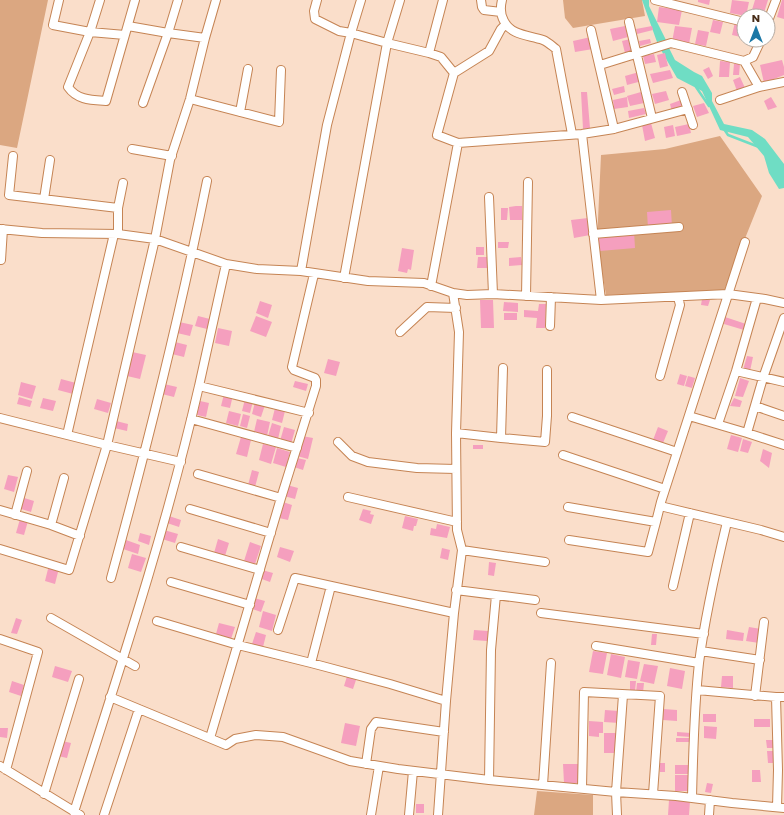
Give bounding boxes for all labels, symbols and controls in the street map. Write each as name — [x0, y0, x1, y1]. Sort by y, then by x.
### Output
north arrow — [736, 8, 776, 48]
text: N — [752, 10, 760, 26]

